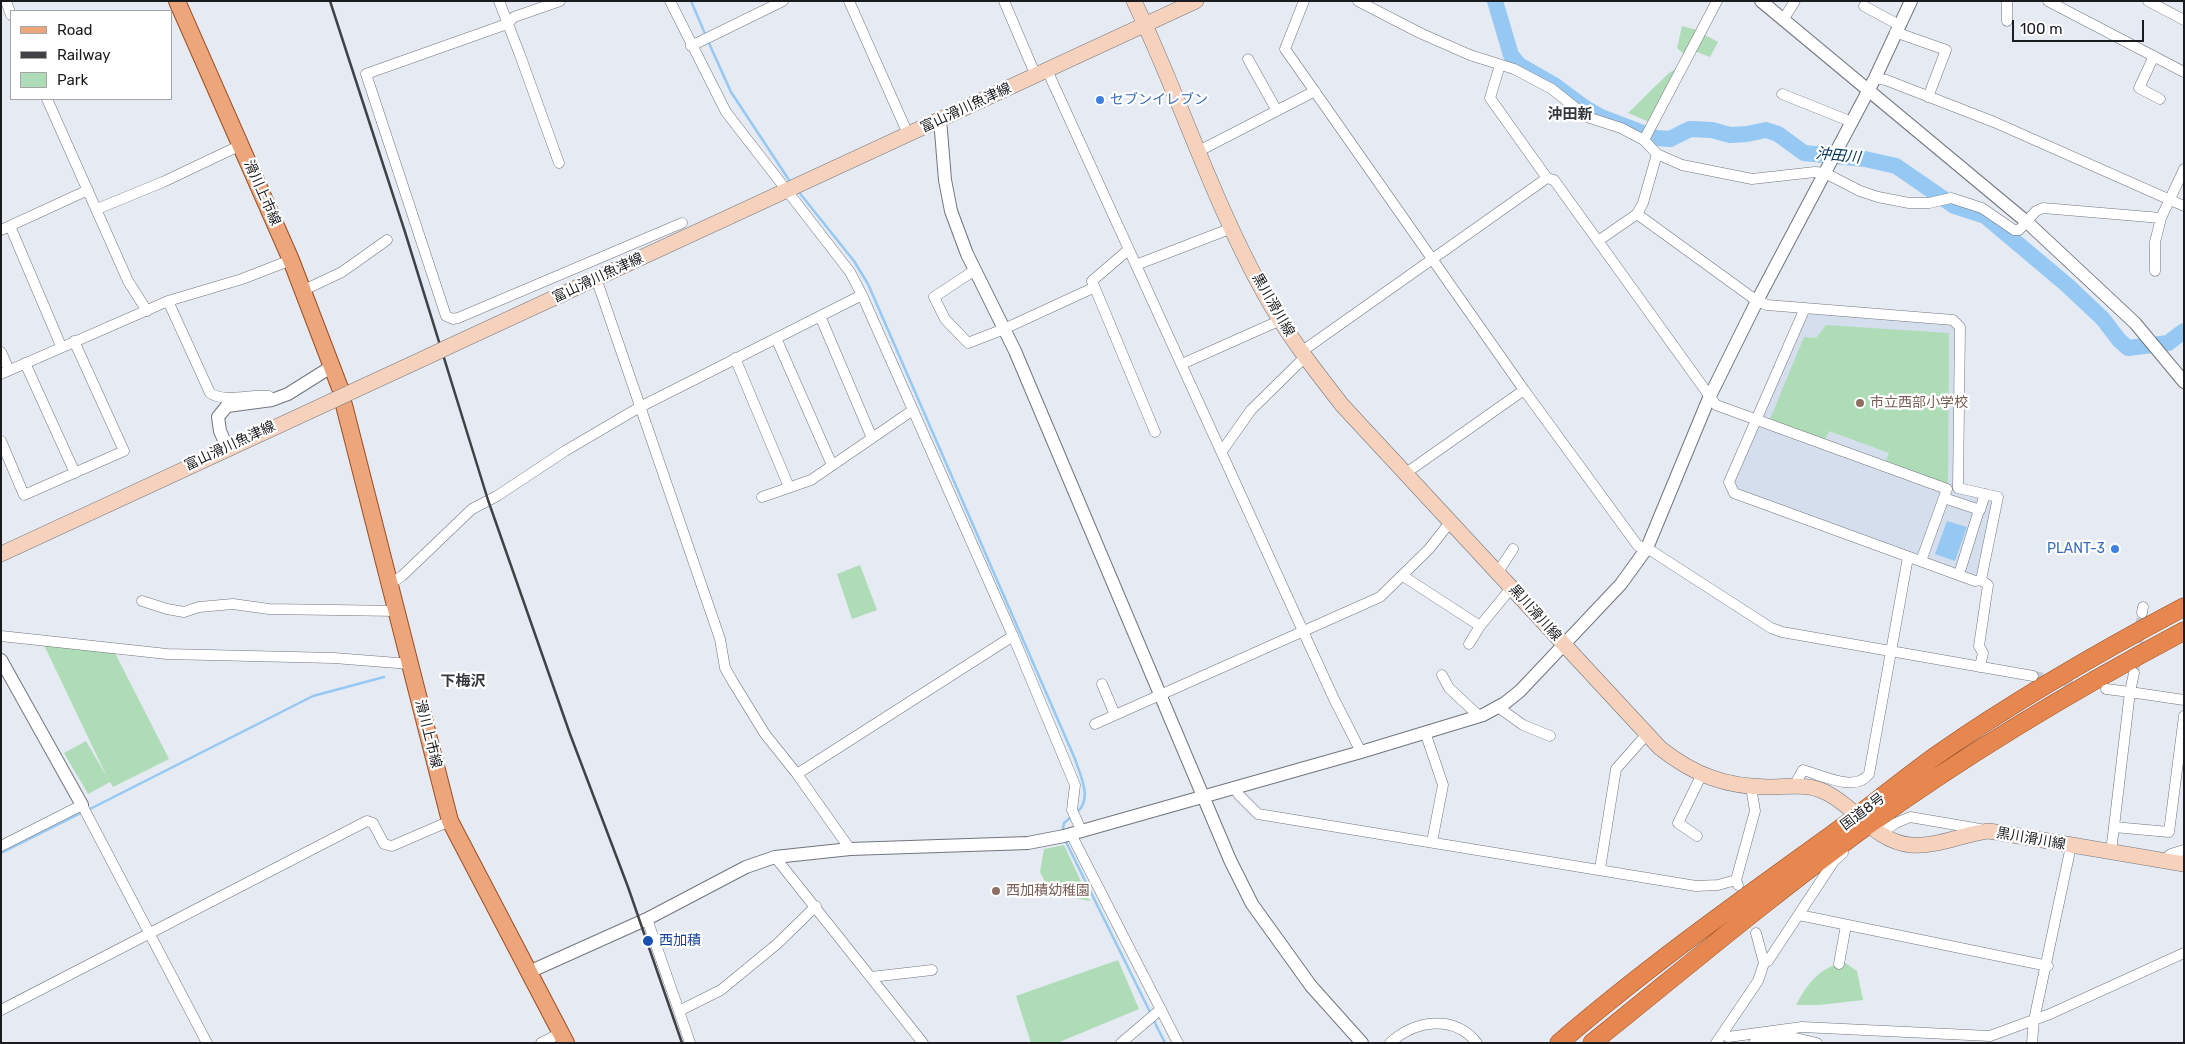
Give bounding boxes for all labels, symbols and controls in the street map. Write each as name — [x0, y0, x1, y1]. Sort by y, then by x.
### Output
legend — [10, 10, 172, 100]
scale bar — [2015, 10, 2148, 42]
text: 100 m — [2020, 20, 2062, 38]
text: Road — [57, 21, 93, 39]
text: Railway — [57, 46, 111, 64]
text: Park — [57, 71, 88, 89]
street label: 富山滑川魚津線 — [918, 80, 1014, 136]
place label: セブンイレブン — [1110, 92, 1208, 108]
marker: セブンイレブン — [1094, 94, 1106, 106]
district label: 沖田新 — [1548, 106, 1592, 124]
water label: 沖田川 — [1815, 145, 1861, 167]
street label: 滑川上市線 — [240, 158, 284, 228]
street label: 富山滑川魚津線 — [550, 250, 646, 306]
street label: 黒川滑川線 — [1248, 270, 1298, 340]
place label: 市立西部小学校 — [1870, 395, 1968, 411]
marker: 市立西部小学校 — [1854, 397, 1866, 409]
street label: 富山滑川魚津線 — [182, 418, 278, 474]
place label: PLANT-3 — [2047, 541, 2105, 557]
marker: PLANT-3 — [2109, 543, 2121, 555]
street label: 黒川滑川線 — [1505, 581, 1565, 645]
district label: 下梅沢 — [441, 673, 485, 691]
street label: 滑川上市線 — [411, 698, 445, 770]
street label: 国道8号 — [1838, 790, 1888, 834]
street label: 黒川滑川線 — [1995, 825, 2067, 853]
place label: 西加積幼稚園 — [1006, 883, 1090, 899]
marker: 西加積幼稚園 — [990, 885, 1002, 897]
place label: 西加積 — [659, 933, 701, 949]
marker: 西加積 — [641, 934, 655, 948]

